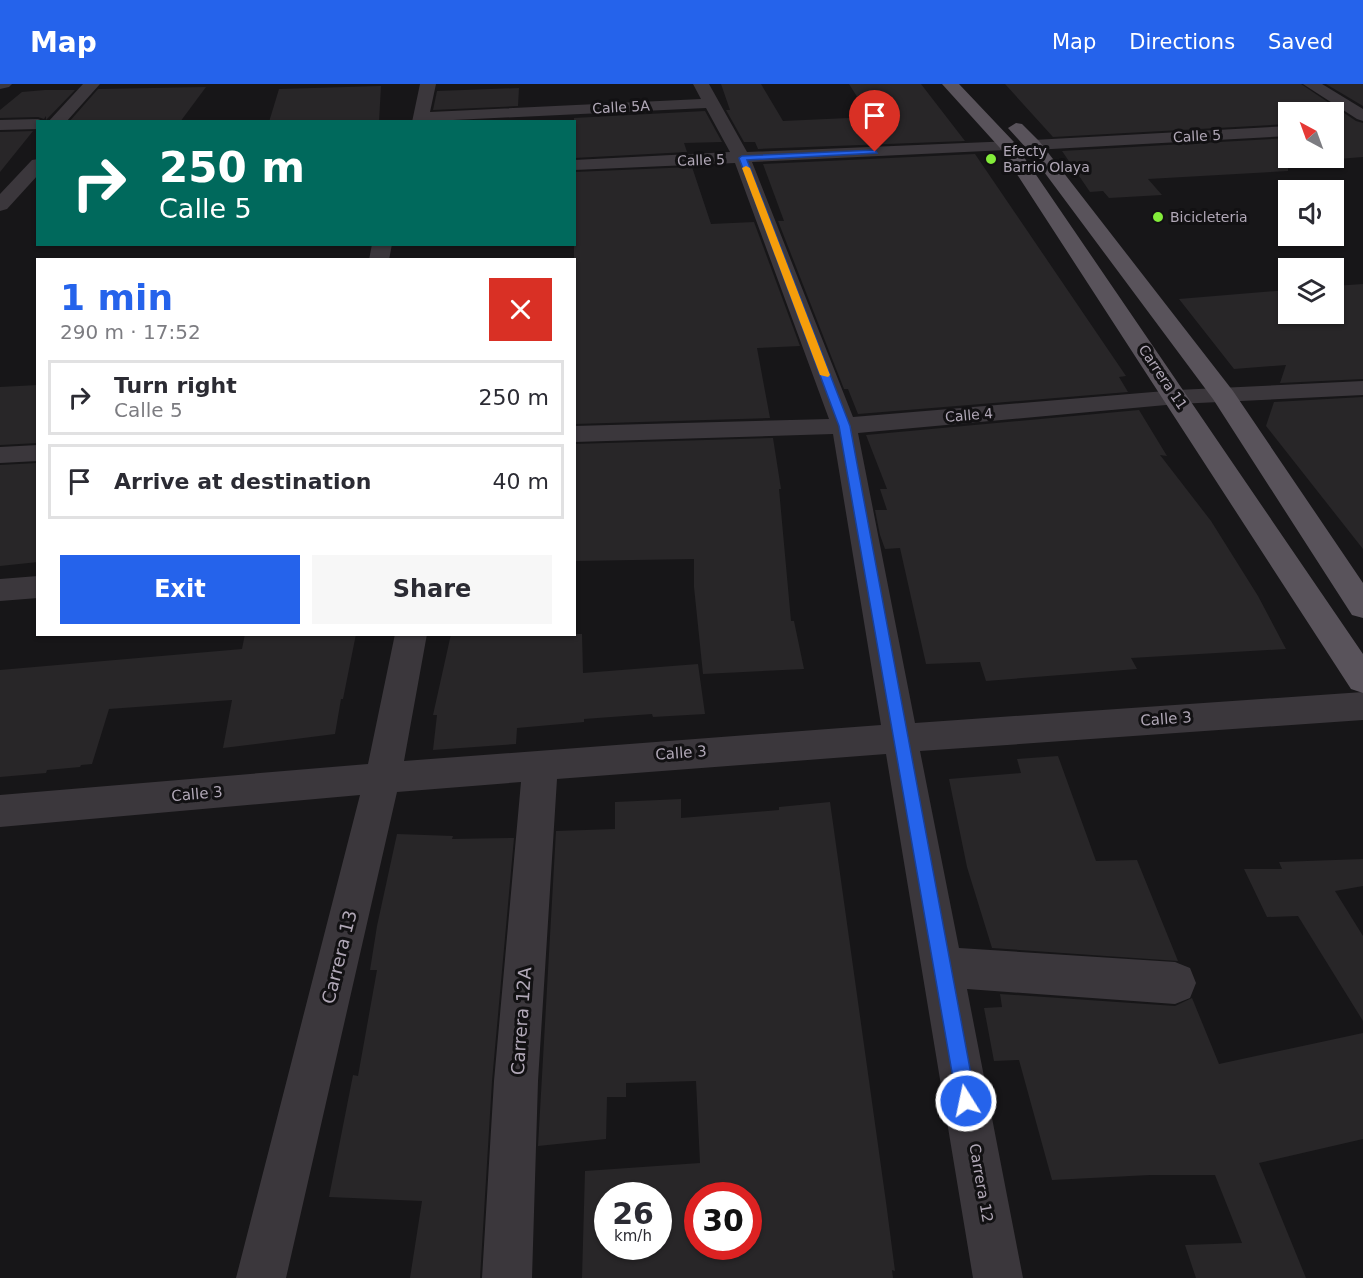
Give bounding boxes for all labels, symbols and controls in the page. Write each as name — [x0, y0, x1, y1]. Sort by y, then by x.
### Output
text: Map — [30, 26, 97, 59]
text: Map — [1052, 30, 1096, 54]
text: Directions — [1129, 30, 1235, 54]
text: Saved — [1268, 30, 1333, 54]
pin — [849, 90, 900, 152]
street label: Calle 5A — [592, 97, 651, 116]
icon: arrive — [858, 99, 891, 132]
north arrow — [1278, 102, 1344, 168]
map controls — [1278, 102, 1344, 324]
street label: Calle 5 — [1173, 127, 1221, 145]
text: 250 m — [159, 143, 305, 192]
place label: Efecty Barrio Olaya — [1003, 143, 1090, 175]
icon: right — [60, 144, 138, 222]
street label: Calle 5 — [677, 151, 725, 169]
marker: Efecty Barrio Olaya — [984, 152, 998, 166]
button: sound — [1278, 180, 1344, 246]
text: Calle 5 — [159, 193, 252, 224]
place label: Bicicleteria — [1170, 209, 1248, 225]
marker: Bicicleteria — [1151, 210, 1165, 224]
button: layers — [1278, 258, 1344, 324]
text: 1 min — [60, 277, 173, 318]
button: close — [489, 278, 552, 341]
text: 290 m · 17:52 — [60, 320, 201, 344]
street label: Carrera 11 — [1136, 342, 1190, 412]
text: Turn right — [114, 373, 237, 398]
icon: right — [63, 381, 96, 414]
text: 250 m — [479, 385, 549, 410]
text: Calle 5 — [114, 398, 183, 422]
street label: Calle 4 — [944, 405, 994, 425]
icon: arrive — [63, 465, 96, 498]
text: Arrive at destination — [114, 469, 371, 494]
text: 40 m — [493, 469, 549, 494]
button: Exit — [60, 555, 300, 624]
button: Share — [312, 555, 552, 624]
street label: Calle 3 — [1140, 708, 1192, 730]
street label: Calle 3 — [655, 742, 707, 764]
street label: Calle 3 — [171, 783, 223, 805]
street label: Carrera 13 — [317, 908, 361, 1006]
street label: Carrera 12A — [507, 966, 535, 1076]
position arrow — [934, 1069, 998, 1133]
street label: Carrera 12 — [965, 1142, 997, 1224]
speed limit sign: 30 — [684, 1182, 762, 1260]
text: 26 — [612, 1196, 654, 1231]
text: km/h — [614, 1227, 652, 1245]

